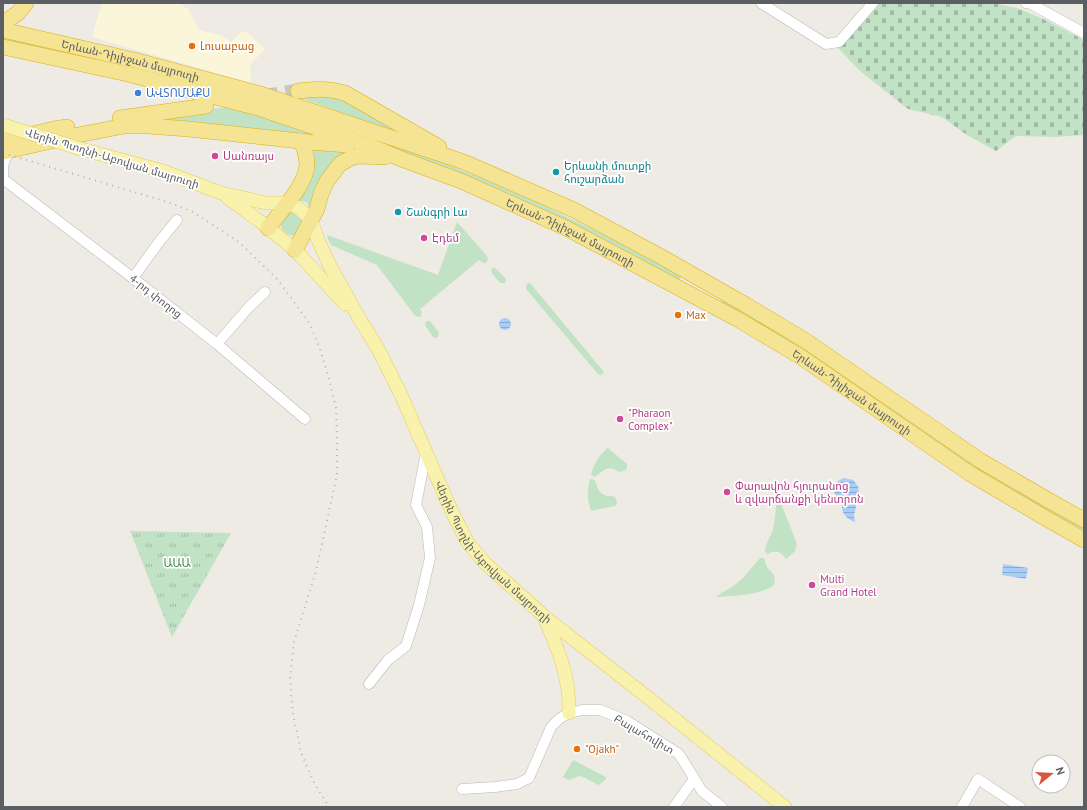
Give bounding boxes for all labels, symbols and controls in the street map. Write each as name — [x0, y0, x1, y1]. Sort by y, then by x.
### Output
street label: Երևան-Դիլիջան մայրուղի — [60, 37, 201, 84]
place label: Լուսաբաց — [200, 39, 254, 53]
marker: Լուսաբաց — [187, 41, 197, 51]
place label: ԱՎՏՈՄԱՔՍ — [146, 86, 210, 100]
marker: ԱՎՏՈՄԱՔՍ — [133, 88, 143, 98]
street label: Վերին Պտղնի-Աբովյան մայրուղի — [23, 125, 201, 191]
place label: Սանռայս — [223, 149, 274, 163]
marker: Սանռայս — [210, 151, 220, 161]
place label: Երևանի մուտքի հուշարձան — [564, 159, 651, 186]
marker: Երևանի մուտքի հուշարձան — [551, 167, 561, 177]
street label: Երևան-Դիլիջան մայրուղի — [504, 195, 637, 270]
place label: Շանգրի Լա — [406, 205, 468, 219]
marker: Շանգրի Լա — [393, 207, 403, 217]
place label: Էդեմ — [432, 231, 460, 245]
marker: Էդեմ — [419, 233, 429, 243]
street label: 4-րդ փողոց — [127, 271, 185, 321]
place label: Max — [686, 308, 706, 322]
marker: Max — [673, 310, 683, 320]
street label: Երևան-Դիլիջան մայրուղի — [790, 346, 914, 438]
place label: "Pharaon Complex" — [628, 406, 673, 433]
marker: "Pharaon Complex" — [615, 414, 625, 424]
street label: Վերին Պտղնի-Աբովյան մայրուղի — [432, 478, 554, 627]
place label: Փարավոն հյուրանոց և զվարճանքի կենտրոն — [735, 479, 864, 506]
marker: Փարավոն հյուրանոց և զվարճանքի կենտրոն — [722, 487, 732, 497]
park label: ԱԱԱ — [163, 556, 191, 570]
place label: Multi Grand Hotel — [820, 572, 877, 599]
marker: Multi Grand Hotel — [807, 580, 817, 590]
street label: Բալահովիտ — [611, 711, 677, 757]
place label: "Ojakh" — [585, 742, 619, 756]
marker: "Ojakh" — [572, 744, 582, 754]
north arrow — [1031, 754, 1071, 794]
text: N — [1053, 765, 1068, 777]

